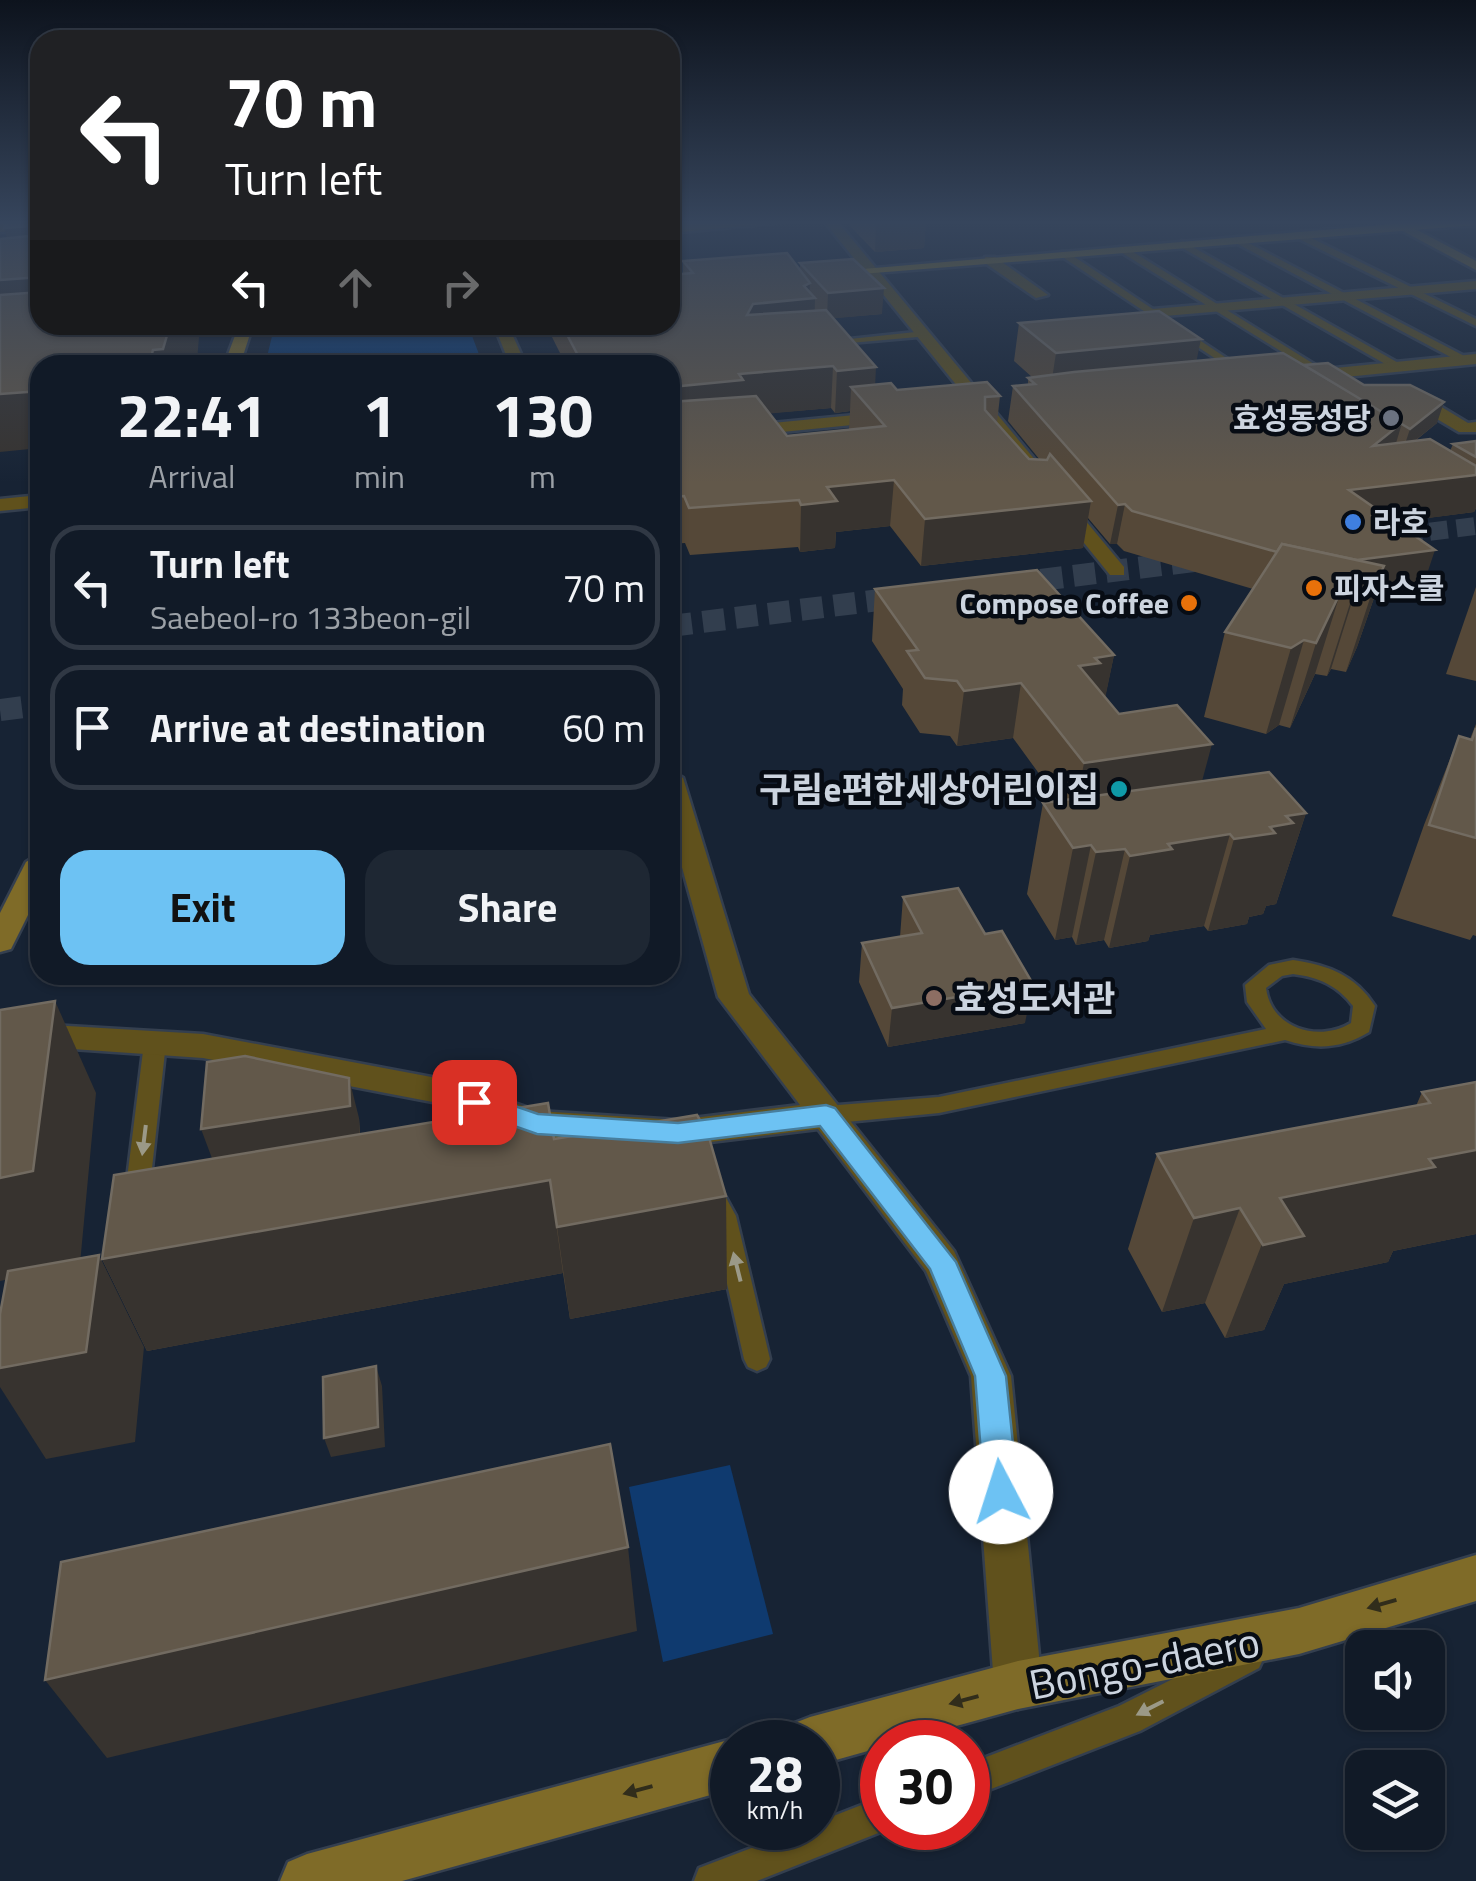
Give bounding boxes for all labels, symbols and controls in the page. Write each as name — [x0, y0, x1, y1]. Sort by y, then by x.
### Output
text: 70 m — [225, 48, 378, 154]
icon: left — [60, 70, 190, 200]
text: Turn left — [225, 144, 382, 212]
icon: left — [223, 260, 278, 315]
icon: ahead — [328, 260, 383, 315]
icon: right — [433, 260, 488, 315]
text: 22:41 — [117, 369, 267, 460]
text: 1 — [363, 369, 396, 460]
text: 130 — [492, 369, 593, 460]
place label: 효성동성당 — [1233, 395, 1371, 441]
marker: 효성동성당 — [1380, 407, 1402, 429]
text: Arrival — [149, 452, 235, 500]
text: min — [354, 452, 405, 500]
text: m — [529, 452, 556, 500]
place label: 라호 — [1373, 499, 1428, 545]
marker: 라호 — [1342, 511, 1364, 533]
text: Turn left — [150, 535, 290, 593]
text: 70 m — [562, 559, 645, 617]
icon: left — [65, 560, 120, 615]
place label: 피자스쿨 — [1334, 565, 1444, 611]
marker: 피자스쿨 — [1303, 577, 1325, 599]
place label: Compose Coffee — [960, 580, 1169, 626]
marker: Compose Coffee — [1178, 592, 1200, 614]
text: Saebeol-ro 133beon-gil — [150, 593, 471, 641]
text: Arrive at destination — [150, 699, 486, 757]
text: 60 m — [562, 699, 645, 757]
icon: arrive — [65, 700, 120, 755]
place label: 구림e편한세상어린이집 — [759, 762, 1099, 816]
marker: 구림e편한세상어린이집 — [1108, 778, 1130, 800]
button: Exit — [60, 850, 345, 965]
button: Share — [365, 850, 650, 965]
place label: 효성도서관 — [954, 971, 1115, 1025]
marker: 효성도서관 — [923, 987, 945, 1009]
pin — [432, 1060, 517, 1145]
icon: arrive — [447, 1075, 502, 1130]
one-way arrow — [135, 1125, 151, 1157]
one-way arrow — [729, 1251, 744, 1282]
position arrow — [949, 1440, 1053, 1544]
one-way arrow — [1366, 1597, 1397, 1613]
street label: Bongo-daero — [1023, 1608, 1265, 1716]
map controls — [1345, 1630, 1445, 1850]
button: sound — [1345, 1630, 1445, 1730]
one-way arrow — [948, 1693, 979, 1709]
one-way arrow — [1135, 1699, 1164, 1716]
speed limit sign: 30 — [860, 1720, 990, 1850]
text: 28 — [747, 1735, 803, 1811]
button: layers — [1345, 1750, 1445, 1850]
one-way arrow — [623, 1782, 654, 1798]
text: km/h — [747, 1791, 803, 1829]

